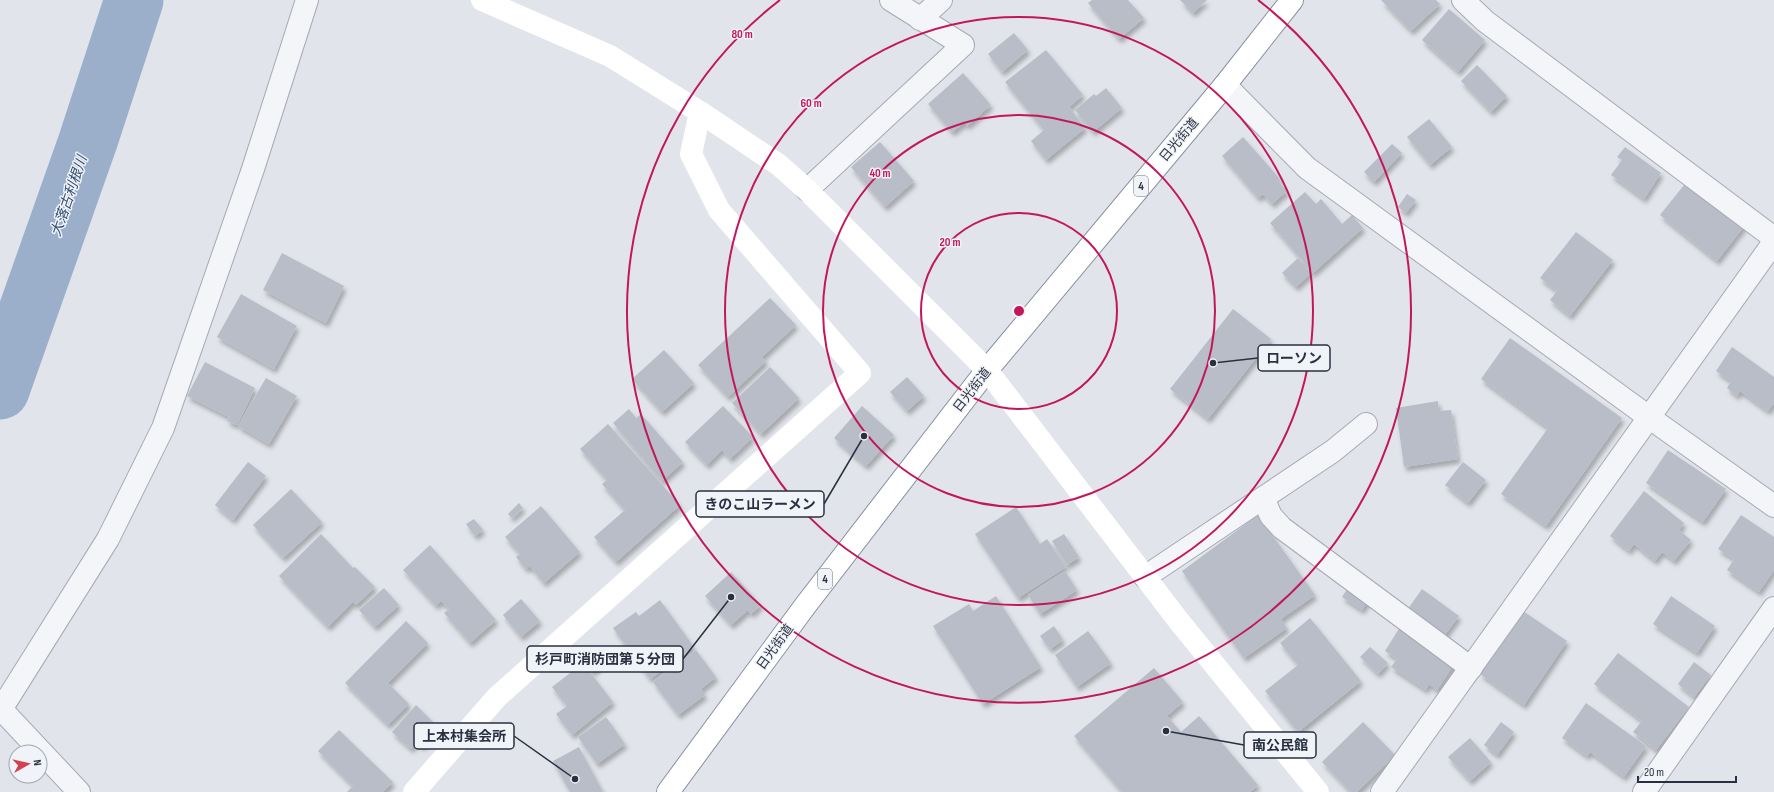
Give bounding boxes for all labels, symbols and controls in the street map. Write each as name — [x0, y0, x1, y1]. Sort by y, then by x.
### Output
text: 80 m — [731, 27, 753, 42]
text: 60 m — [800, 96, 822, 111]
street label: 日光街道 — [1156, 115, 1202, 165]
water label: 大落古利根川 — [47, 152, 91, 238]
text: 40 m — [869, 166, 891, 181]
road number: 4 — [1134, 176, 1148, 196]
text: 20 m — [940, 235, 960, 250]
centre of rings — [1012, 304, 1026, 318]
callout: ローソン — [1258, 345, 1330, 371]
text: ローソン — [1266, 350, 1322, 367]
street label: 日光街道 — [950, 365, 994, 415]
callout: きのこ山ラーメン — [696, 491, 824, 517]
text: きのこ山ラーメン — [704, 496, 816, 513]
road number: 4 — [818, 569, 832, 589]
street label: 日光街道 — [753, 621, 797, 673]
callout: 杉戸町消防団第５分団 — [527, 646, 683, 672]
text: 杉戸町消防団第５分団 — [535, 651, 675, 668]
callout: 上本村集会所 — [414, 723, 514, 749]
text: 上本村集会所 — [422, 728, 506, 745]
callout: 南公民館 — [1244, 732, 1316, 758]
text: 南公民館 — [1252, 737, 1308, 754]
north arrow — [8, 744, 48, 784]
scale bar — [1638, 758, 1736, 784]
text: N — [31, 759, 44, 767]
text: 20 m — [1644, 765, 1664, 780]

